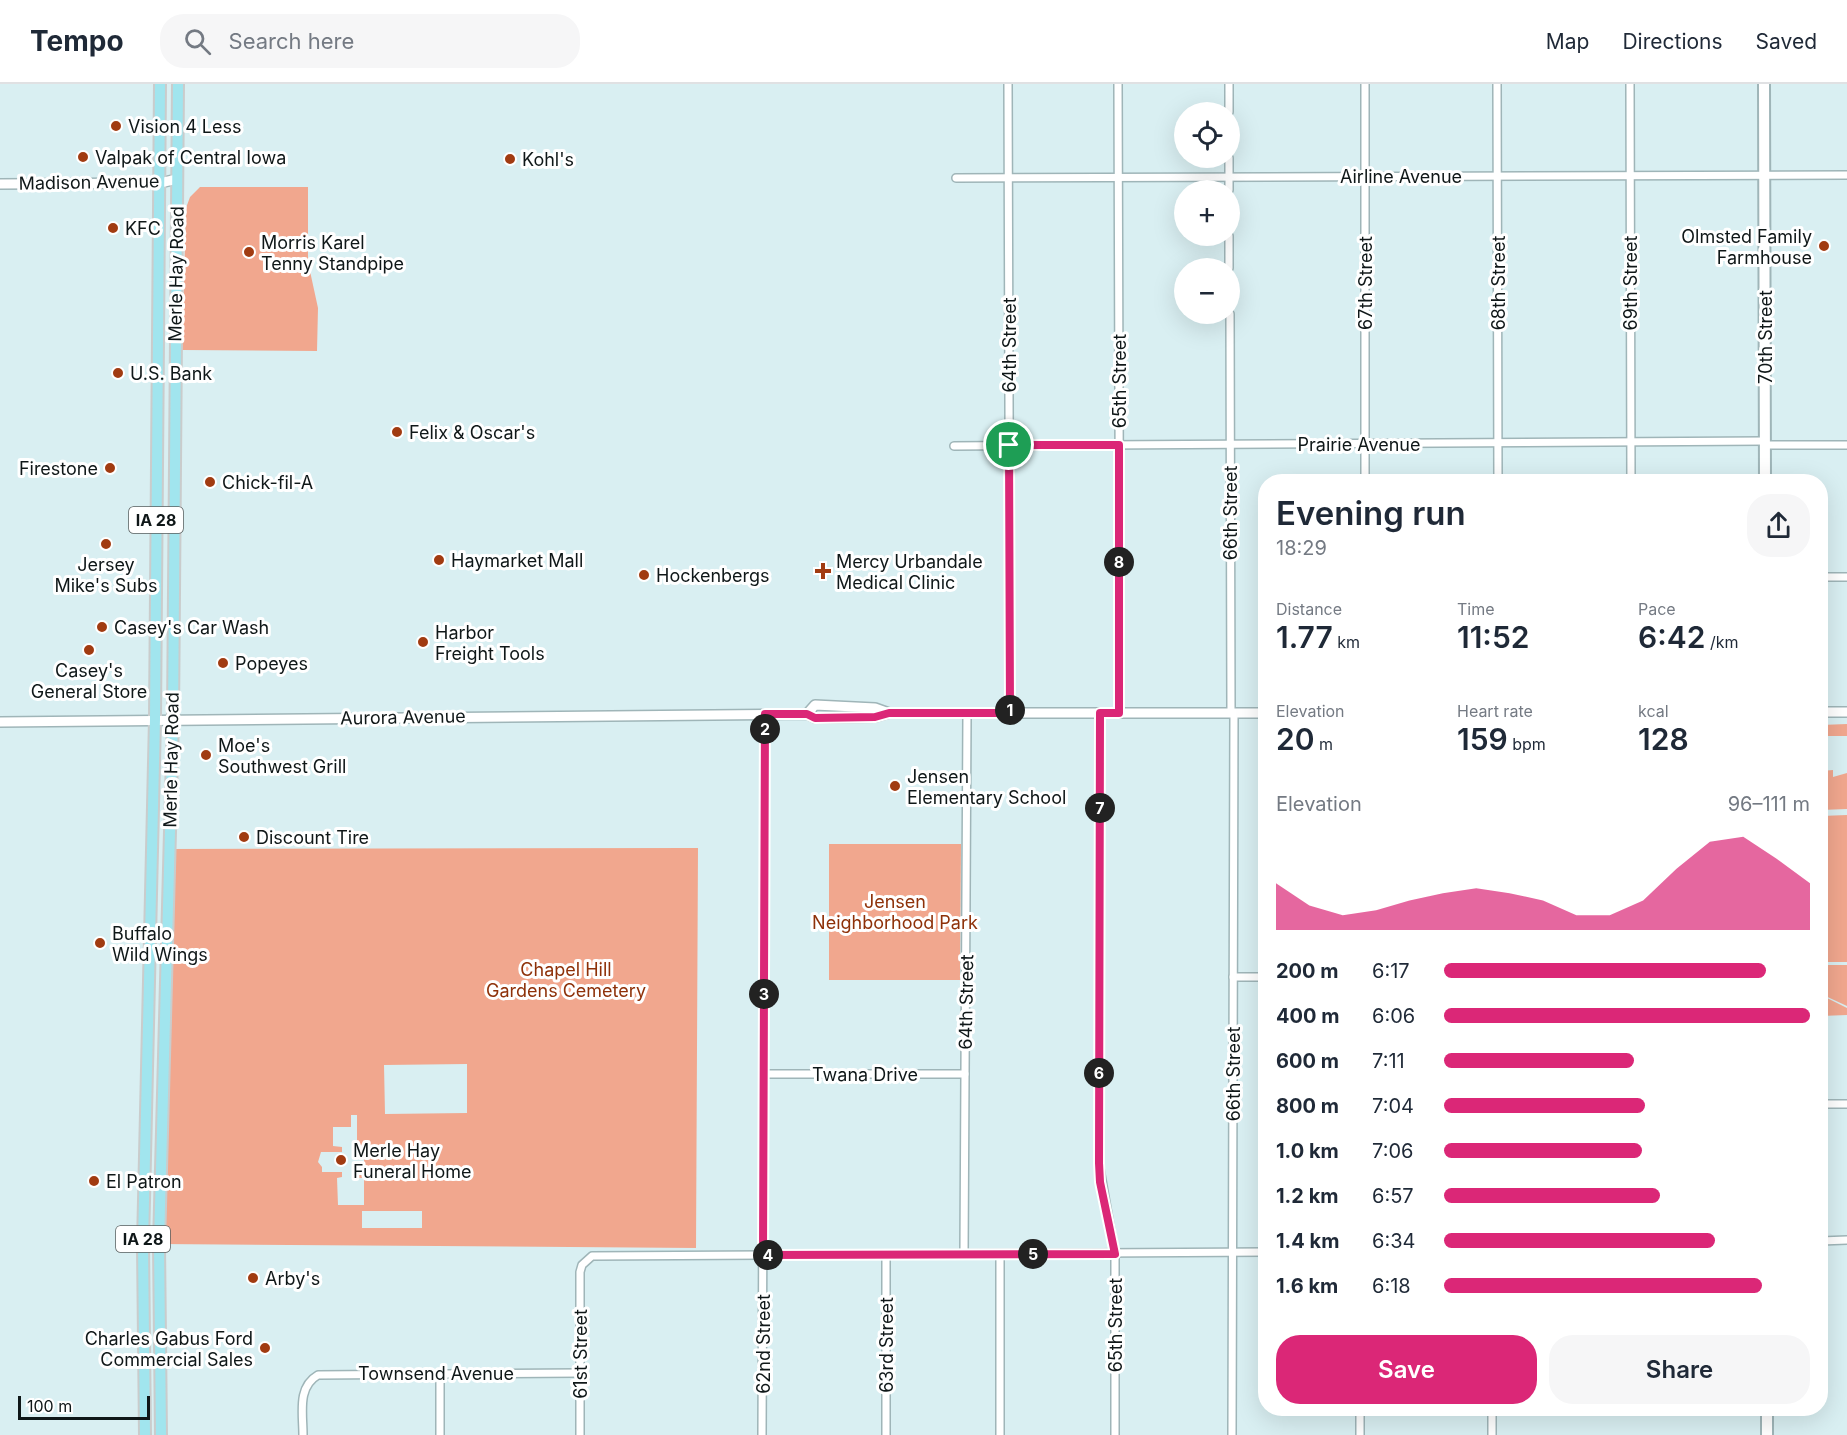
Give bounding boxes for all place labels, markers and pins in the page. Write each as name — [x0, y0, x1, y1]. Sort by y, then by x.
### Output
place label: Vision 4 Less — [128, 116, 242, 137]
marker: Vision 4 Less — [109, 119, 123, 133]
place label: Valpak of Central Iowa — [95, 147, 286, 168]
place label: Kohl's — [522, 149, 574, 170]
marker: Valpak of Central Iowa — [76, 150, 90, 164]
marker: Kohl's — [503, 152, 517, 166]
place label: KFC — [125, 218, 161, 239]
marker: KFC — [106, 221, 120, 235]
place label: Olmsted Family Farmhouse — [1681, 226, 1812, 268]
place label: Morris Karel Tenny Standpipe — [261, 232, 404, 274]
marker: Olmsted Family Farmhouse — [1817, 239, 1831, 253]
marker: Morris Karel Tenny Standpipe — [242, 245, 256, 259]
place label: U.S. Bank — [130, 363, 212, 384]
marker: U.S. Bank — [111, 366, 125, 380]
pin — [983, 419, 1034, 470]
place label: Felix & Oscar's — [409, 422, 535, 443]
marker: Felix & Oscar's — [390, 425, 404, 439]
place label: Firestone — [19, 458, 98, 479]
marker: Firestone — [103, 461, 117, 475]
place label: Chick-fil-A — [222, 472, 313, 493]
marker: Chick-fil-A — [203, 475, 217, 489]
marker: Jersey Mike's Subs — [99, 537, 113, 551]
pin: 8 — [1104, 547, 1134, 577]
place label: Haymarket Mall — [451, 550, 583, 571]
place label: Mercy Urbandale Medical Clinic — [836, 551, 983, 593]
marker: Haymarket Mall — [432, 553, 446, 567]
place label: Jersey Mike's Subs — [55, 554, 158, 596]
marker: Mercy Urbandale Medical Clinic — [814, 562, 832, 580]
place label: Hockenbergs — [656, 565, 770, 586]
marker: Hockenbergs — [637, 568, 651, 582]
place label: Casey's Car Wash — [114, 617, 269, 638]
marker: Casey's Car Wash — [95, 620, 109, 634]
place label: Harbor Freight Tools — [435, 622, 545, 664]
marker: Harbor Freight Tools — [416, 635, 430, 649]
marker: Casey's General Store — [82, 643, 96, 657]
place label: Popeyes — [235, 653, 308, 674]
marker: Popeyes — [216, 656, 230, 670]
place label: Casey's General Store — [31, 660, 147, 702]
pin: 1 — [995, 695, 1025, 725]
pin: 2 — [750, 714, 780, 744]
place label: Moe's Southwest Grill — [218, 735, 346, 777]
marker: Moe's Southwest Grill — [199, 748, 213, 762]
place label: Jensen Elementary School — [907, 766, 1066, 808]
marker: Jensen Elementary School — [888, 779, 902, 793]
pin: 7 — [1085, 793, 1115, 823]
place label: Discount Tire — [256, 827, 369, 848]
marker: Discount Tire — [237, 830, 251, 844]
place label: Buffalo Wild Wings — [112, 923, 208, 965]
marker: Buffalo Wild Wings — [93, 936, 107, 950]
pin: 3 — [749, 979, 779, 1009]
pin: 6 — [1084, 1058, 1114, 1088]
place label: Merle Hay Funeral Home — [353, 1140, 472, 1182]
marker: Merle Hay Funeral Home — [334, 1153, 348, 1167]
place label: El Patron — [106, 1171, 182, 1192]
marker: El Patron — [87, 1174, 101, 1188]
pin: 5 — [1018, 1239, 1048, 1269]
pin: 4 — [753, 1240, 783, 1270]
place label: Arby's — [265, 1268, 320, 1289]
marker: Arby's — [246, 1271, 260, 1285]
place label: Charles Gabus Ford Commercial Sales — [85, 1328, 253, 1370]
marker: Charles Gabus Ford Commercial Sales — [258, 1341, 272, 1355]

